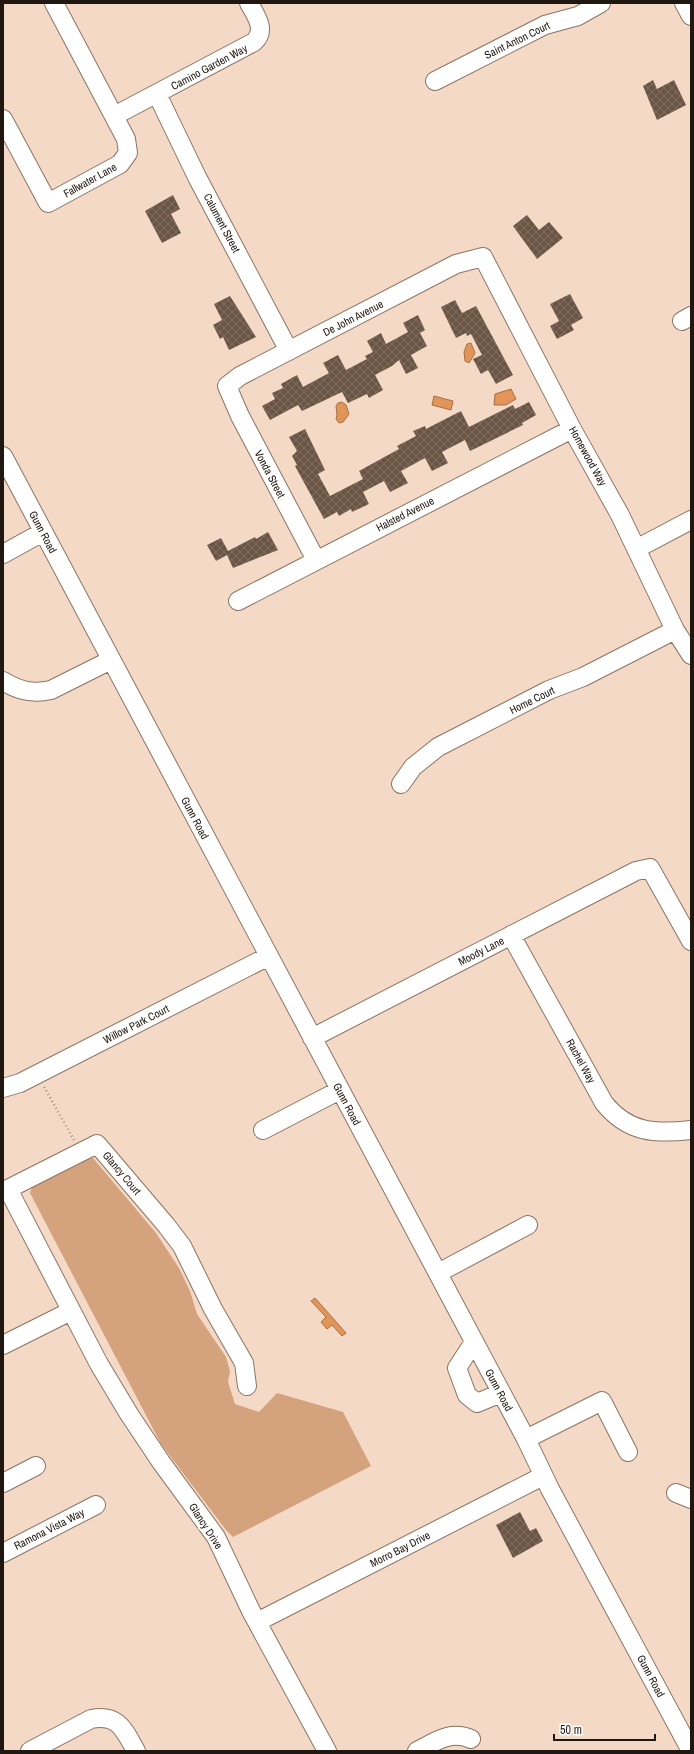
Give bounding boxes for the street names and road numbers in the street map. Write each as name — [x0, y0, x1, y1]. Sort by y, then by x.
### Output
street label: Saint Anton Court — [482, 18, 553, 62]
street label: Camino Garden Way — [168, 41, 250, 93]
street label: Fallwater Lane — [61, 160, 119, 200]
street label: Calument Street — [201, 191, 244, 255]
street label: De John Avenue — [320, 297, 386, 339]
street label: Homewood Way — [566, 424, 610, 489]
street label: Vonda Street — [252, 448, 289, 501]
street label: Halsted Avenue — [374, 493, 436, 535]
street label: Gunn Road — [26, 508, 60, 556]
street label: Home Court — [507, 683, 557, 717]
street label: Gunn Road — [178, 794, 212, 842]
street label: Moody Lane — [456, 933, 506, 969]
street label: Willow Park Court — [101, 1001, 172, 1047]
street label: Rachel Way — [563, 1036, 599, 1086]
street label: Gunn Road — [330, 1080, 364, 1128]
street label: Glancy Court — [100, 1148, 145, 1198]
street label: Gunn Road — [482, 1366, 516, 1414]
street label: Glancy Drive — [186, 1500, 226, 1552]
street label: Ramona Vista Way — [11, 1505, 87, 1553]
street label: Morro Bay Drive — [368, 1528, 432, 1570]
street label: Gunn Road — [634, 1652, 668, 1700]

